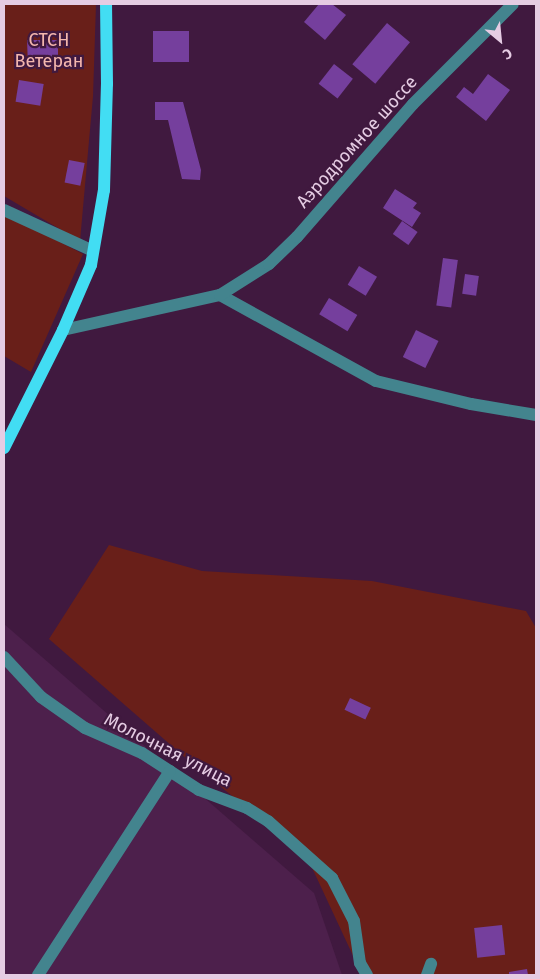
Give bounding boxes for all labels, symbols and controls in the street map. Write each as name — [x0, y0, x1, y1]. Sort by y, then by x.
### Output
north arrow — [475, 15, 525, 65]
park label: СТСН Ветеран — [15, 30, 83, 72]
text: С — [500, 44, 515, 63]
street label: Аэродромное шоссе — [292, 72, 422, 212]
street label: Молочная улица — [101, 708, 235, 792]

